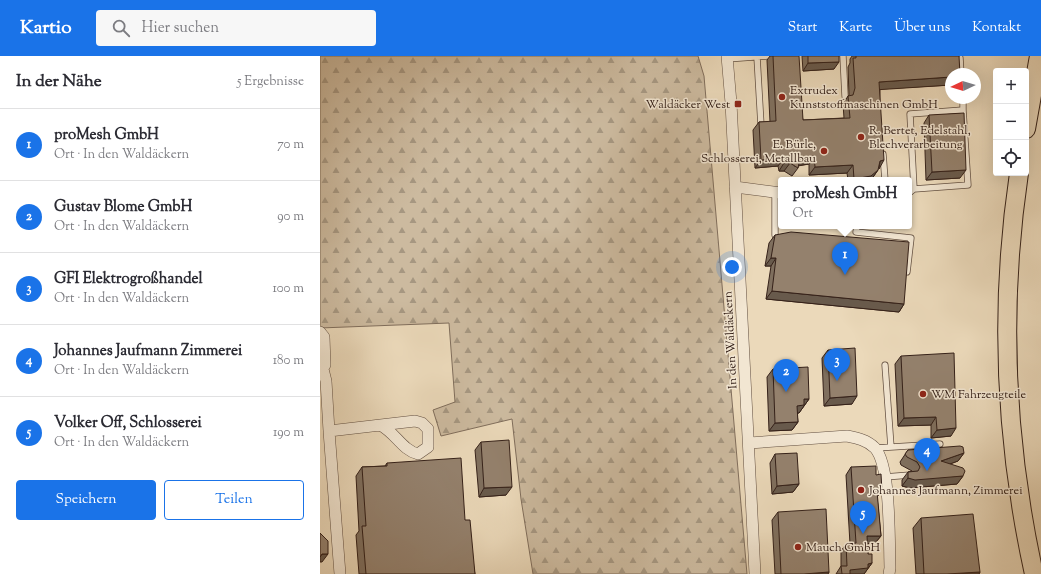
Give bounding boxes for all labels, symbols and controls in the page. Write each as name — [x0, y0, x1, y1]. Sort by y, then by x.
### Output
search box — [96, 10, 376, 46]
text: Kartio — [20, 15, 72, 42]
icon: search — [110, 17, 132, 39]
text: Hier suchen — [142, 18, 219, 39]
text: Start — [788, 18, 817, 38]
text: Karte — [839, 18, 872, 38]
text: Über uns — [894, 18, 950, 38]
text: Kontakt — [972, 18, 1021, 38]
north arrow — [945, 68, 981, 104]
map controls — [993, 68, 1029, 176]
button: + — [993, 68, 1029, 104]
text: In der Nähe — [16, 70, 102, 94]
text: 5 Ergebnisse — [237, 73, 304, 91]
place label: Extrudex Kunststoffmaschinen GmbH — [790, 82, 938, 114]
marker: Extrudex Kunststoffmaschinen GmbH — [777, 92, 787, 102]
place label: Waldäcker West — [646, 96, 730, 114]
marker: Waldäcker West — [733, 99, 743, 109]
button: − — [993, 104, 1029, 140]
place label: R. Bertet, Edelstahl, Blechverarbeitung — [869, 122, 971, 154]
text: proMesh GmbH — [54, 125, 159, 146]
marker: R. Bertet, Edelstahl, Blechverarbeitung — [856, 132, 866, 142]
text: 1 — [27, 136, 31, 154]
text: 70 m — [277, 136, 304, 154]
place label: E. Bürle, Schlosserei, Metallbau — [701, 136, 816, 168]
button: locate — [993, 140, 1029, 176]
text: Ort · In den Waldäckern — [54, 146, 189, 164]
marker: E. Bürle, Schlosserei, Metallbau — [819, 146, 829, 156]
popup — [778, 177, 912, 229]
text: proMesh GmbH — [793, 184, 897, 205]
text: Gustav Blome GmbH — [54, 197, 192, 218]
text: Ort — [793, 205, 813, 223]
text: 2 — [26, 208, 32, 226]
text: 90 m — [277, 208, 304, 226]
text: Ort · In den Waldäckern — [54, 218, 189, 236]
pin: 1 — [832, 242, 858, 275]
your location — [722, 257, 742, 277]
text: GFI Elektrogroßhandel — [54, 269, 203, 290]
text: 3 — [26, 280, 32, 298]
text: 100 m — [272, 280, 304, 298]
text: Ort · In den Waldäckern — [54, 290, 189, 308]
street label: In den Waldäckern — [719, 291, 743, 389]
text: Johannes Jaufmann Zimmerei — [54, 341, 242, 362]
pin: 3 — [824, 348, 850, 381]
text: 4 — [26, 352, 32, 370]
text: 180 m — [273, 352, 304, 370]
pin: 2 — [773, 359, 799, 392]
text: Ort · In den Waldäckern — [54, 362, 189, 380]
place label: WM Fahrzeugteile — [931, 386, 1027, 404]
marker: WM Fahrzeugteile — [918, 389, 928, 399]
text: Volker Off, Schlosserei — [54, 413, 202, 434]
text: 5 — [27, 424, 31, 442]
text: 190 m — [273, 424, 304, 442]
text: Ort · In den Waldäckern — [54, 434, 189, 452]
pin: 4 — [914, 438, 940, 471]
button: Speichern — [16, 480, 156, 520]
button: Teilen — [164, 480, 304, 520]
place label: Johannes Jaufmann, Zimmerei — [868, 482, 1023, 500]
marker: Johannes Jaufmann, Zimmerei — [856, 485, 866, 495]
pin: 5 — [850, 501, 876, 534]
place label: Mauch GmbH — [806, 539, 880, 557]
marker: Mauch GmbH — [793, 542, 803, 552]

